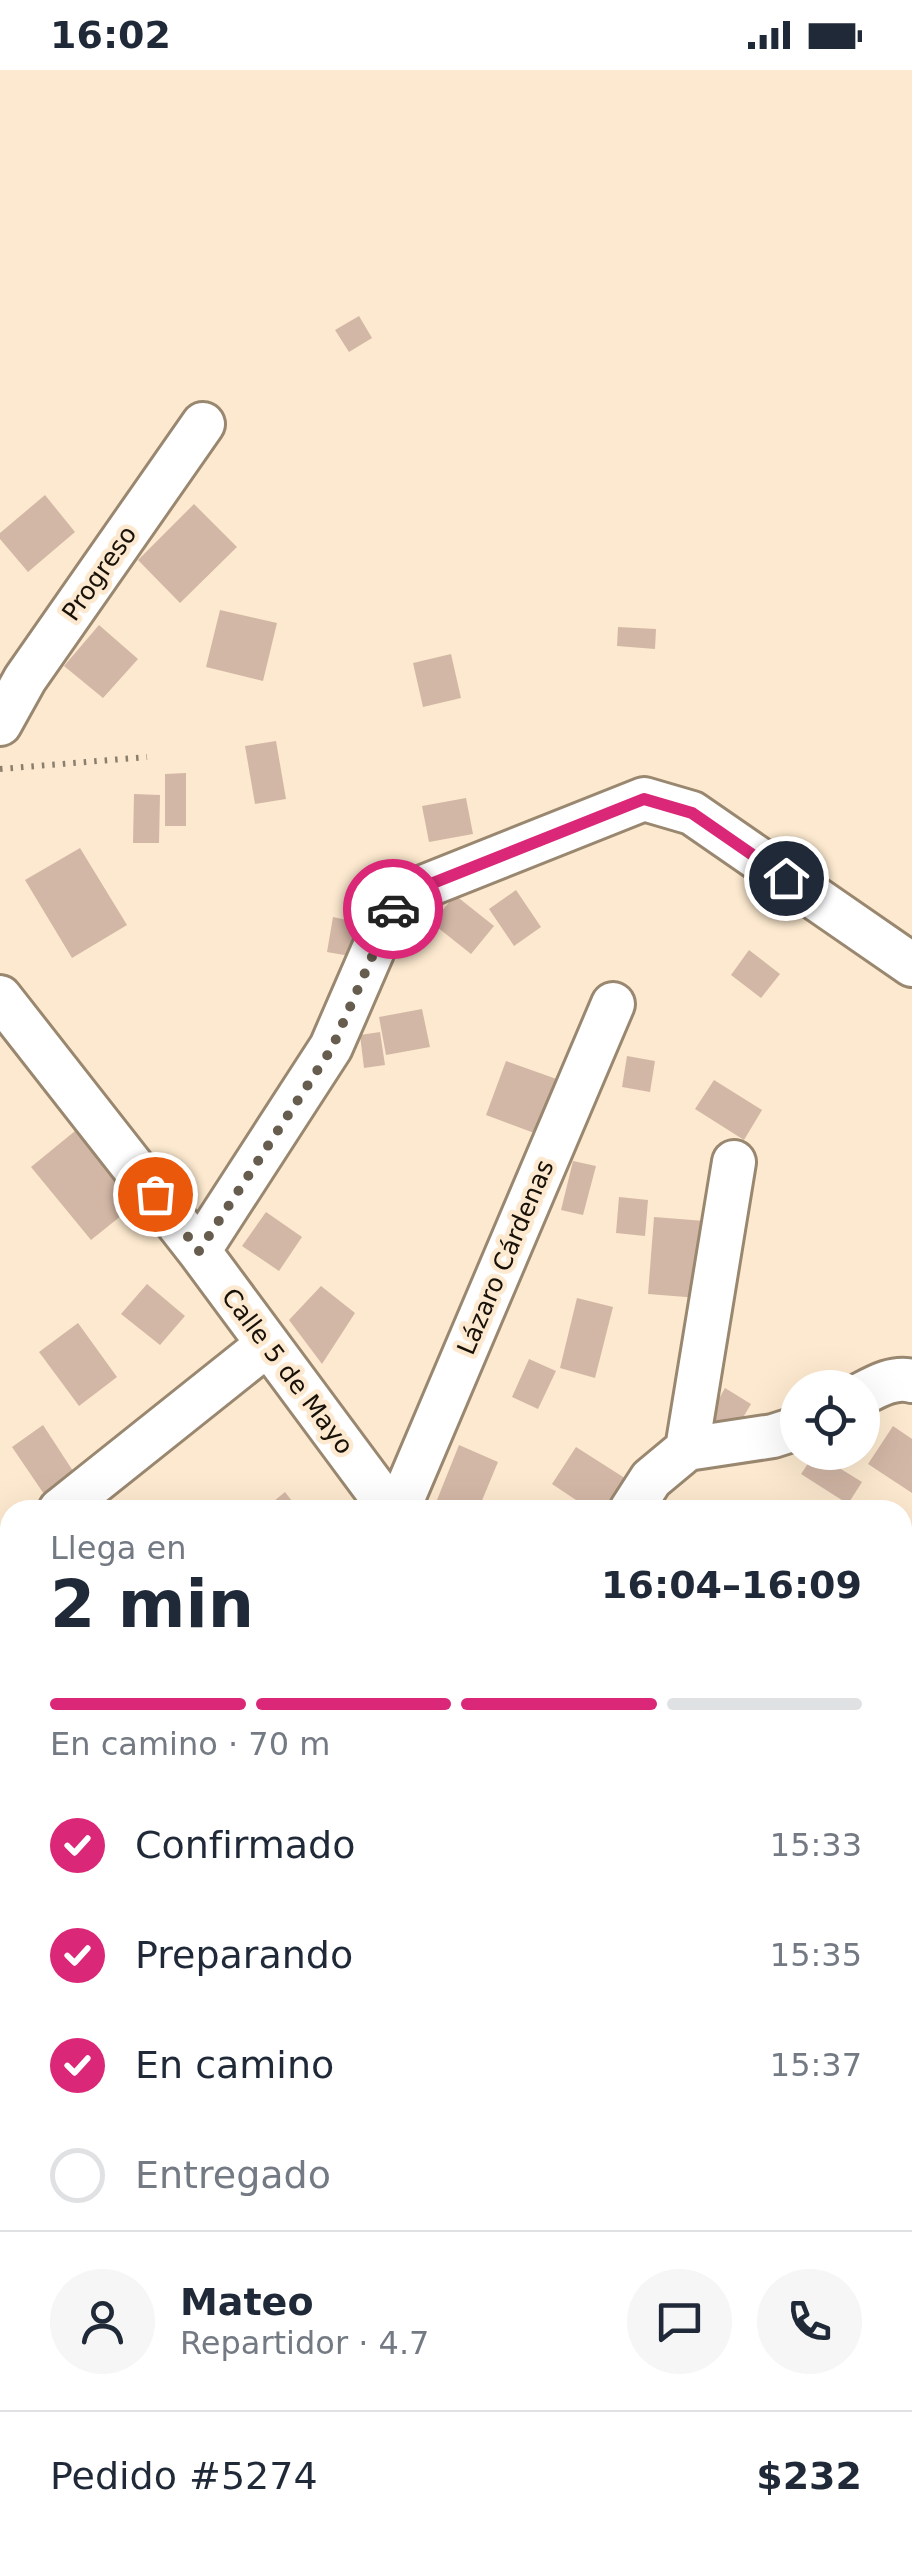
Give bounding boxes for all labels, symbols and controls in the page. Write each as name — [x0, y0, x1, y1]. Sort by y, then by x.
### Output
text: 16:02 — [50, 13, 171, 57]
street label: Progreso — [56, 520, 143, 626]
pin — [744, 836, 829, 921]
icon: home — [759, 851, 814, 906]
courier — [343, 859, 443, 959]
icon: car — [366, 882, 421, 937]
pin — [113, 1152, 198, 1237]
street label: Lázaro Cárdenas — [451, 1155, 560, 1359]
icon: bag — [128, 1167, 183, 1222]
street label: Calle 5 de Mayo — [216, 1283, 359, 1460]
map controls — [780, 1370, 880, 1470]
button: locate — [780, 1370, 880, 1470]
text: Llega en — [50, 1529, 186, 1567]
text: 16:04–16:09 — [601, 1563, 862, 1607]
text: 2 min — [50, 1567, 254, 1642]
text: En camino · 70 m — [50, 1725, 330, 1763]
icon: check — [50, 1818, 105, 1873]
text: Confirmado — [135, 1823, 355, 1867]
text: 15:33 — [770, 1826, 862, 1864]
icon: check — [50, 1928, 105, 1983]
text: Preparando — [135, 1933, 353, 1977]
text: 15:35 — [770, 1936, 862, 1974]
icon: check — [50, 2038, 105, 2093]
text: En camino — [135, 2043, 334, 2087]
text: 15:37 — [770, 2046, 862, 2084]
text: Entregado — [135, 2153, 331, 2197]
button: person — [50, 2269, 155, 2374]
button: chat — [627, 2269, 732, 2374]
button: phone — [757, 2269, 862, 2374]
text: Mateo — [180, 2280, 314, 2324]
text: Repartidor · 4.7 — [180, 2324, 429, 2362]
text: Pedido #5274 — [50, 2454, 318, 2498]
text: $232 — [756, 2454, 862, 2498]

